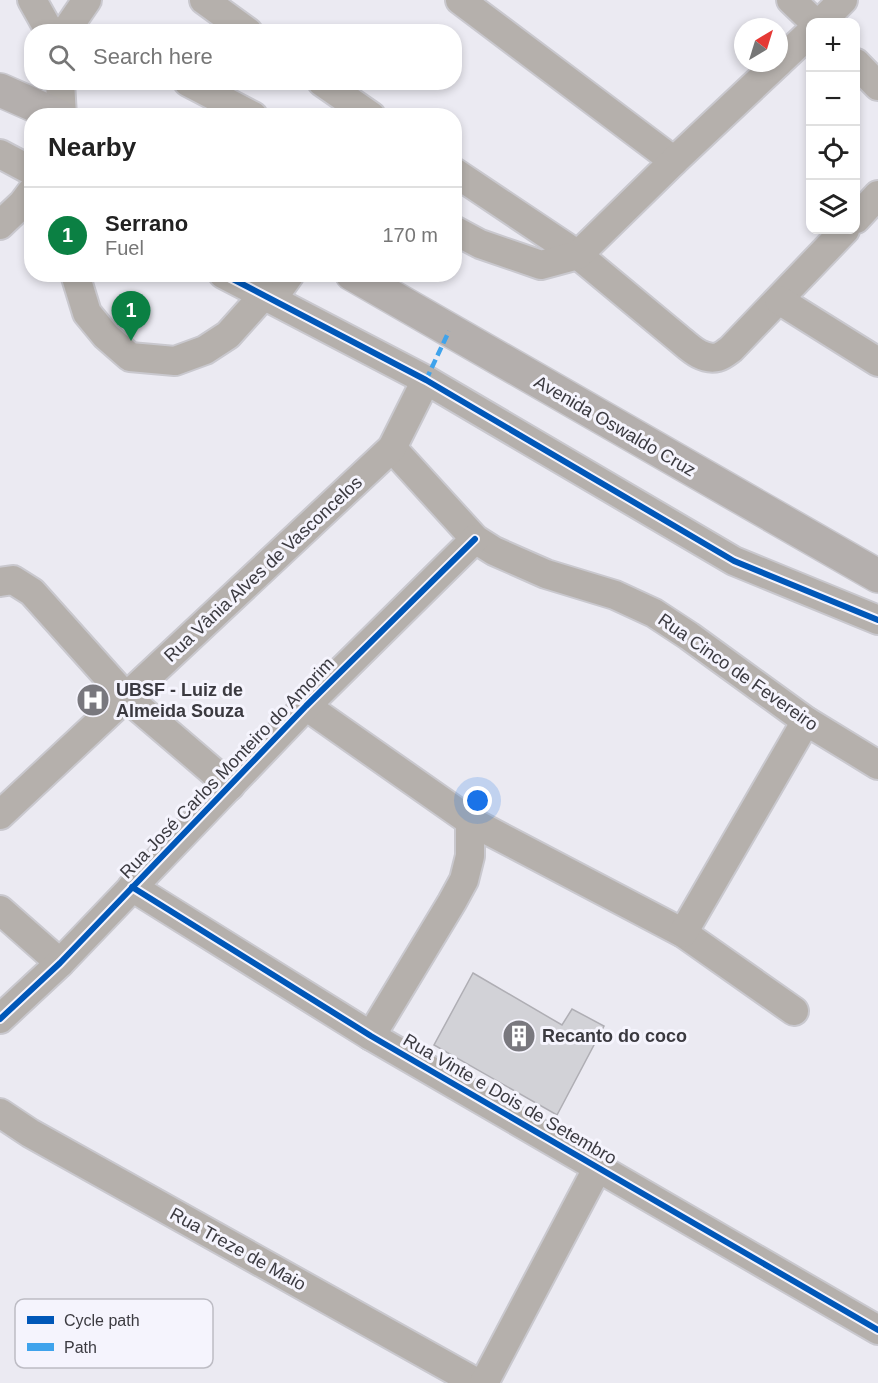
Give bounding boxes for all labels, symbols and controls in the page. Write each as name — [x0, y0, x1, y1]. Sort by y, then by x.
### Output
north arrow — [734, 18, 788, 72]
map controls — [806, 18, 860, 234]
button: + — [806, 18, 860, 72]
search box — [24, 24, 462, 90]
icon: search — [45, 41, 78, 74]
text: Search here — [93, 44, 213, 69]
button: − — [806, 72, 860, 126]
button: locate — [806, 126, 860, 180]
text: Nearby — [48, 132, 136, 162]
button: layers — [806, 180, 860, 234]
text: Serrano — [105, 211, 188, 236]
text: 1 — [62, 224, 73, 246]
text: 170 m — [382, 224, 438, 246]
text: Fuel — [105, 237, 144, 259]
pin: 1 — [112, 292, 150, 341]
street label: Avenida Oswaldo Cruz — [531, 372, 699, 480]
street label: Rua Vânia Alves de Vasconcelos — [160, 472, 366, 666]
street label: Rua Cinco de Fevereiro — [654, 609, 822, 735]
street label: Rua José Carlos Monteiro do Amorim — [116, 653, 338, 883]
place label: UBSF - Luiz de Almeida Souza — [116, 680, 245, 721]
hospital icon: UBSF - Luiz de Almeida Souza — [75, 682, 111, 718]
your location — [463, 786, 492, 815]
building icon: Recanto do coco — [501, 1018, 537, 1054]
place label: Recanto do coco — [542, 1026, 687, 1046]
street label: Rua Vinte e Dois de Setembro — [400, 1030, 620, 1168]
street label: Rua Treze de Maio — [167, 1203, 309, 1295]
legend — [15, 1299, 213, 1368]
text: Cycle path — [64, 1312, 140, 1329]
text: Path — [64, 1339, 97, 1356]

